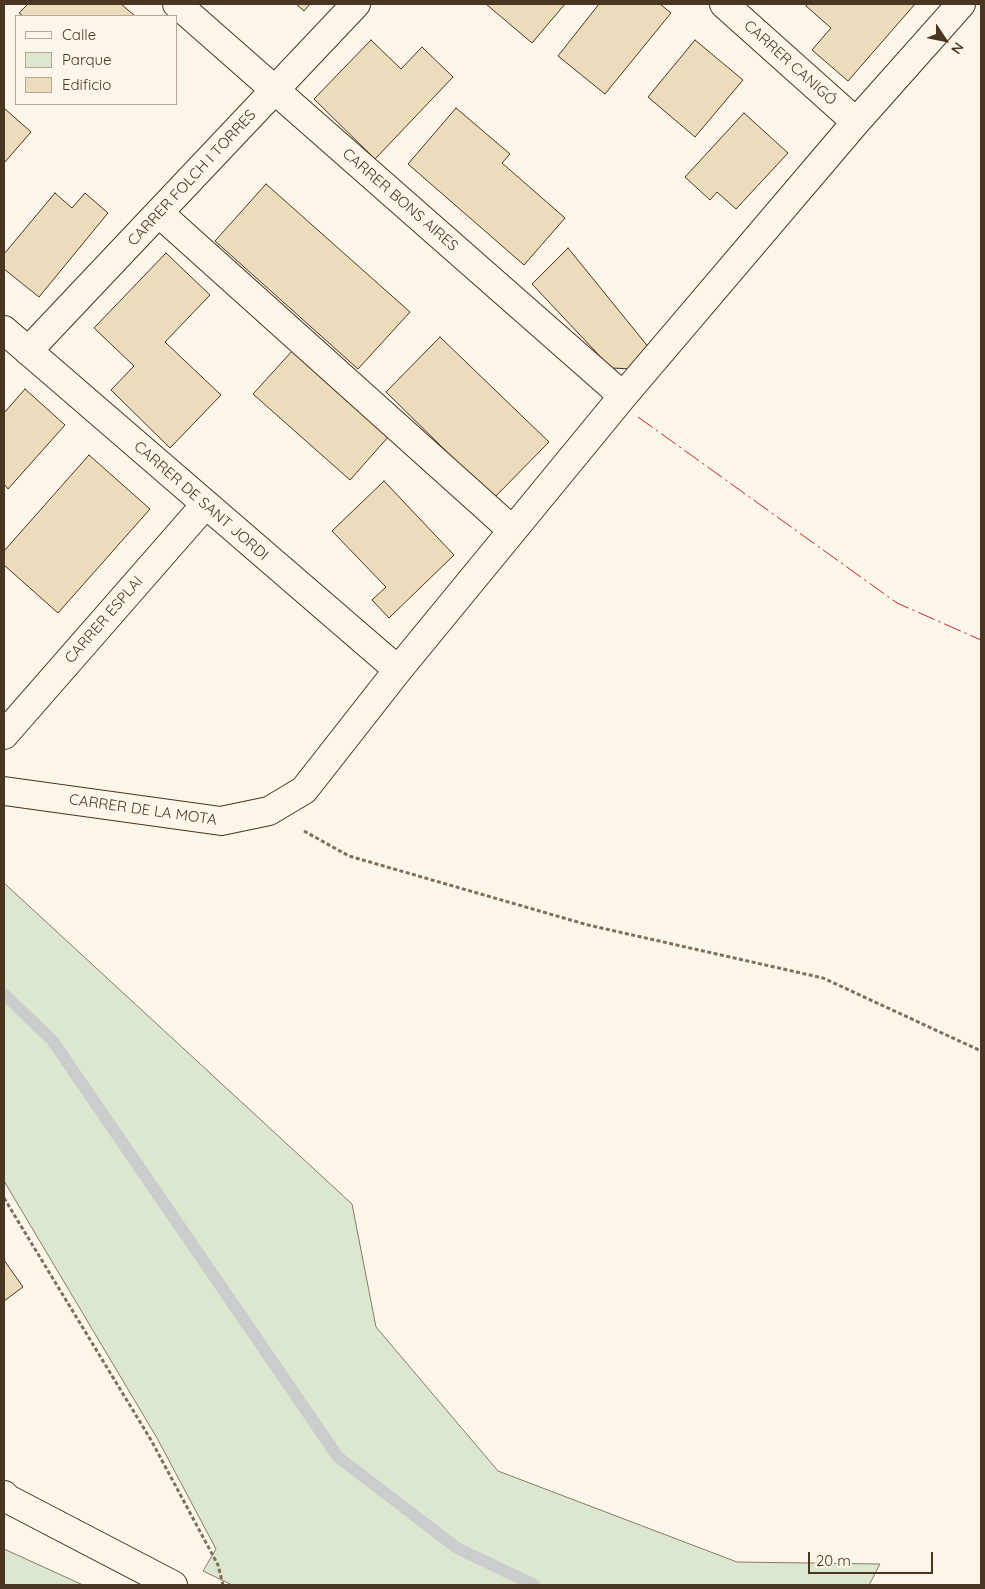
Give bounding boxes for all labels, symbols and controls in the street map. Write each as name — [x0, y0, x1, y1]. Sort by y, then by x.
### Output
legend — [15, 15, 178, 105]
north arrow — [920, 15, 970, 65]
street label: CARRER CANIGÓ — [740, 17, 840, 109]
text: Calle — [62, 25, 96, 44]
text: N — [947, 39, 968, 58]
text: Parque — [62, 50, 112, 69]
text: Edificio — [62, 75, 111, 94]
street label: CARRER FOLCH I TORRES — [124, 106, 260, 250]
street label: CARRER BONS AIRES — [338, 145, 462, 255]
street label: CARRER DE SANT JORDI — [130, 438, 272, 564]
street label: CARRER ESPLAI — [61, 573, 147, 667]
street label: CARRER DE LA MOTA — [68, 791, 218, 829]
scale bar — [810, 1542, 935, 1574]
text: 20 m — [816, 1551, 851, 1570]

